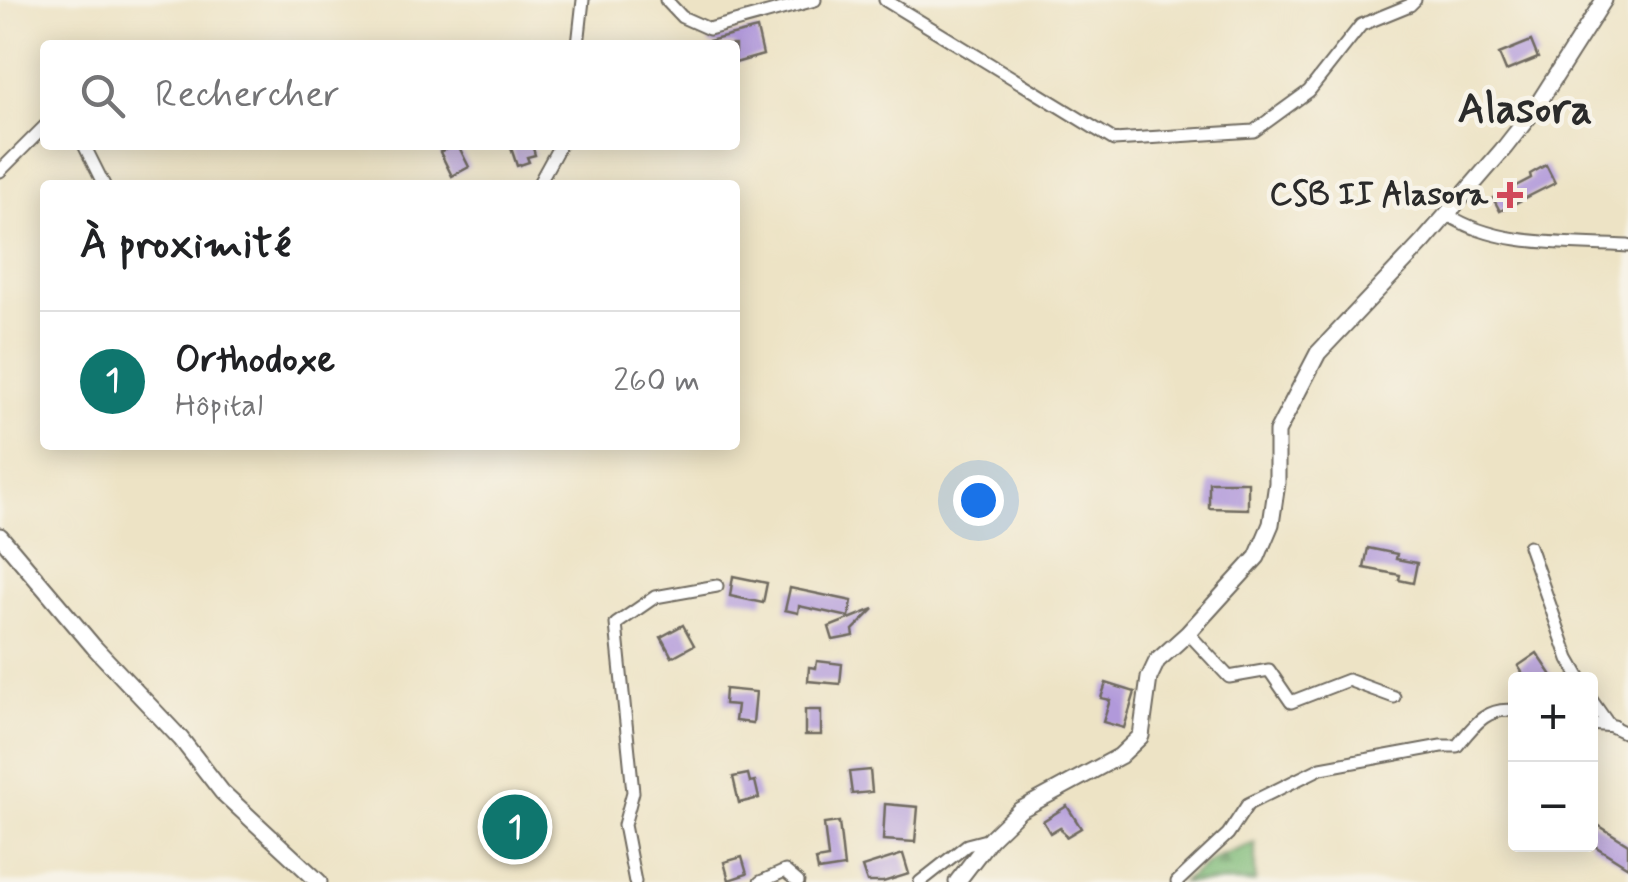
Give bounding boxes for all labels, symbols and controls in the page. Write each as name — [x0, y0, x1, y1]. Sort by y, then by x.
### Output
search box — [40, 40, 740, 150]
icon: search — [75, 68, 130, 123]
text: Rechercher — [155, 71, 340, 120]
district label: Alasora — [1458, 83, 1592, 138]
place label: CSB II Alasora — [1269, 174, 1489, 216]
marker: CSB II Alasora — [1497, 182, 1523, 208]
text: À proximité — [80, 218, 291, 273]
text: Orthodoxe — [175, 336, 335, 385]
text: 1 — [105, 360, 120, 402]
text: 260 m — [613, 360, 700, 402]
text: Hôpital — [175, 385, 263, 427]
your location — [953, 475, 1004, 526]
map controls — [1508, 672, 1598, 852]
button: + — [1508, 672, 1598, 762]
button: − — [1508, 762, 1598, 852]
pin: 1 — [482, 790, 548, 864]

